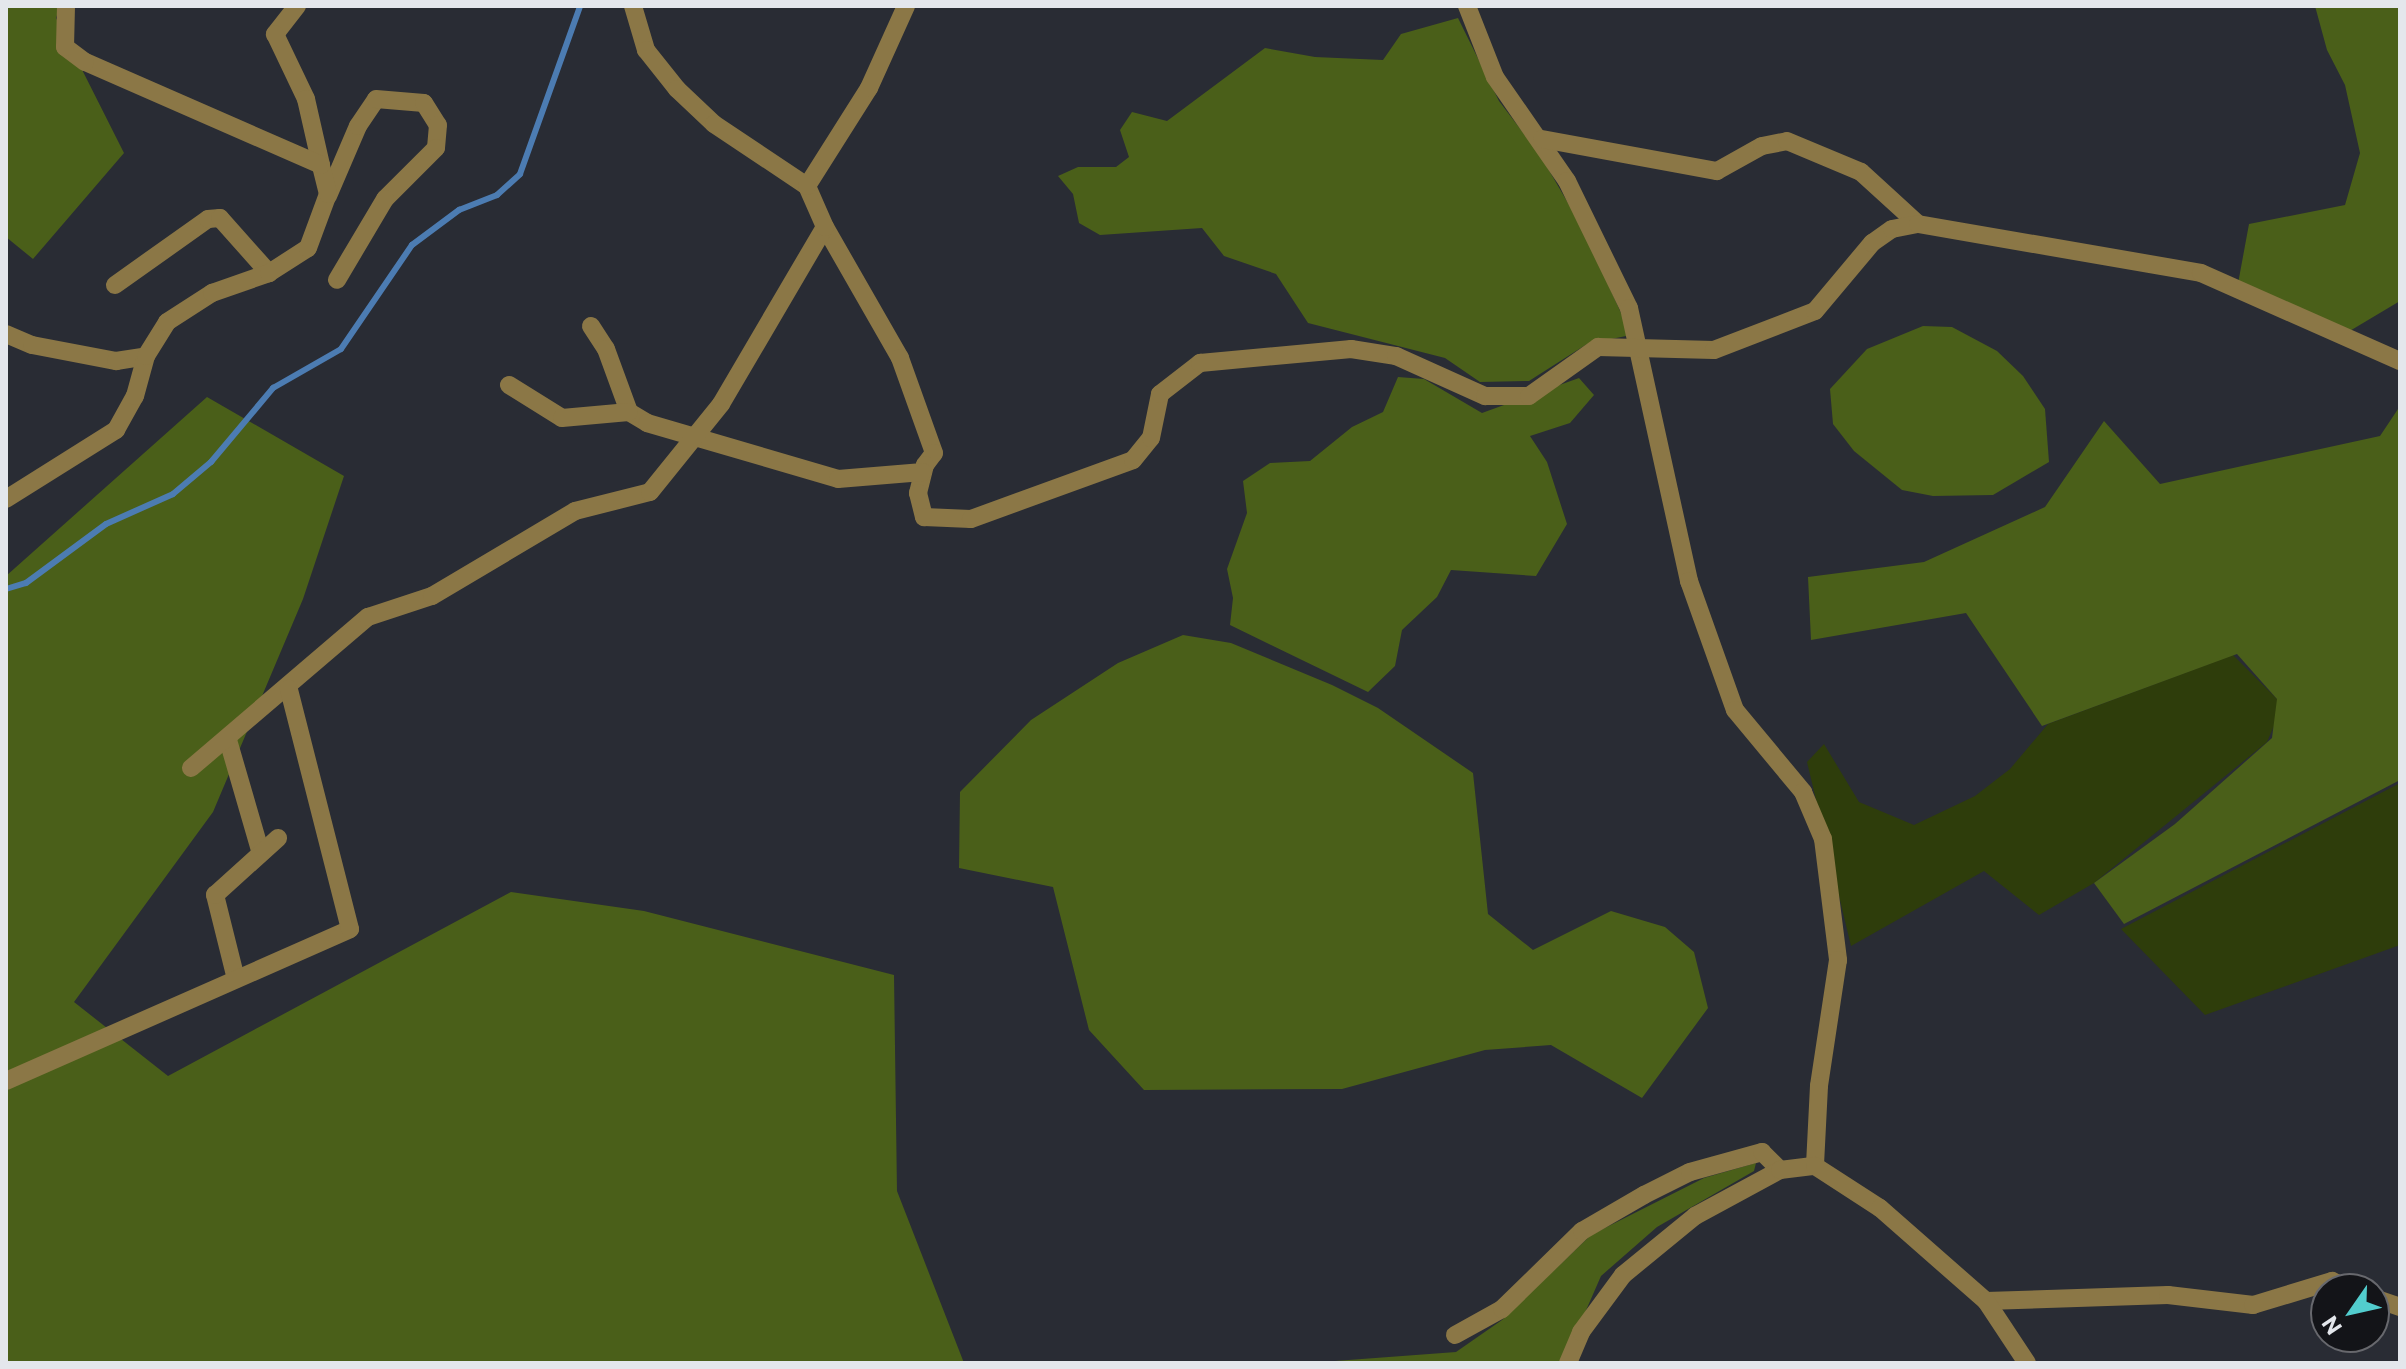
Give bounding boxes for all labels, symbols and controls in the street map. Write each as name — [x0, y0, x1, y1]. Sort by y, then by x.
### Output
north arrow — [2310, 1273, 2390, 1353]
text: N — [2316, 1311, 2347, 1340]

